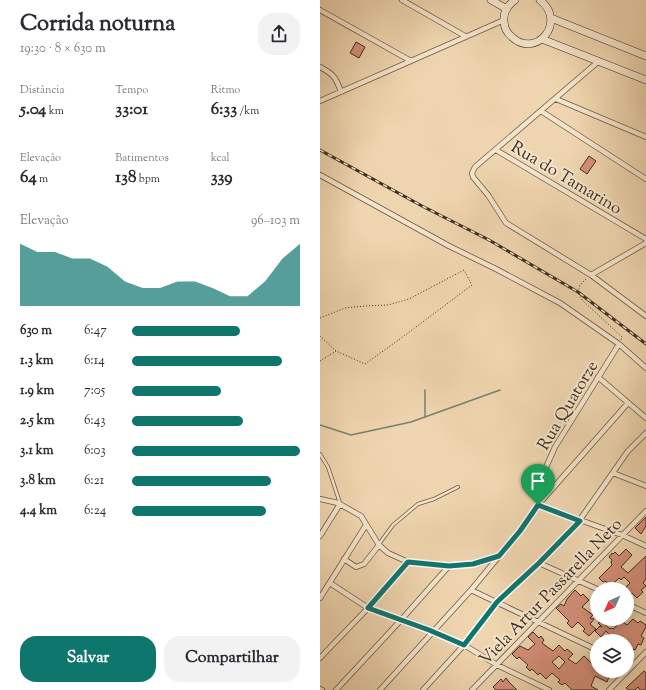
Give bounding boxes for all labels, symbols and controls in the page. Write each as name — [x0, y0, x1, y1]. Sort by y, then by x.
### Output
text: Corrida noturna — [20, 9, 175, 41]
button: share — [258, 13, 300, 55]
text: 19:30 · 8 × 630 m — [20, 40, 106, 58]
text: Distância — [20, 82, 65, 98]
text: Tempo — [115, 82, 148, 98]
text: Ritmo — [211, 82, 240, 98]
text: 5.04 — [20, 98, 46, 122]
text: 33:01 — [115, 98, 148, 122]
text: 6:33 — [211, 98, 237, 122]
text: km — [46, 103, 64, 119]
text: /km — [237, 103, 259, 119]
street label: Rua do Tamarino — [506, 136, 626, 221]
text: Elevação — [20, 150, 61, 166]
text: Batimentos — [115, 150, 169, 166]
text: kcal — [211, 150, 230, 166]
text: 64 — [20, 166, 37, 190]
text: 138 — [115, 166, 136, 190]
text: 339 — [211, 166, 233, 190]
text: m — [37, 171, 48, 187]
text: bpm — [136, 171, 160, 187]
text: Elevação — [20, 212, 69, 230]
text: 96–103 m — [251, 212, 300, 230]
text: 630 m — [20, 322, 52, 340]
text: 6:47 — [84, 322, 107, 340]
text: 1.3 km — [20, 352, 54, 370]
text: 6:14 — [84, 352, 105, 370]
street label: Rua Quatorze — [533, 357, 605, 455]
text: 1.9 km — [20, 382, 54, 400]
text: 7:05 — [84, 382, 105, 400]
text: 2.5 km — [20, 412, 54, 430]
text: 6:43 — [84, 412, 106, 430]
text: 3.1 km — [20, 442, 54, 460]
text: 6:03 — [84, 442, 106, 460]
pin — [521, 464, 555, 505]
icon: arrive — [527, 470, 549, 492]
text: 3.8 km — [20, 472, 56, 490]
text: 6:21 — [84, 472, 104, 490]
text: 4.4 km — [20, 502, 57, 520]
text: 6:24 — [84, 502, 106, 520]
street label: Viela Artur Passarella Neto — [475, 513, 628, 671]
north arrow — [590, 582, 634, 626]
map controls — [590, 582, 634, 678]
button: layers — [590, 634, 634, 678]
button: Salvar — [20, 636, 156, 682]
button: Compartilhar — [164, 636, 300, 682]

